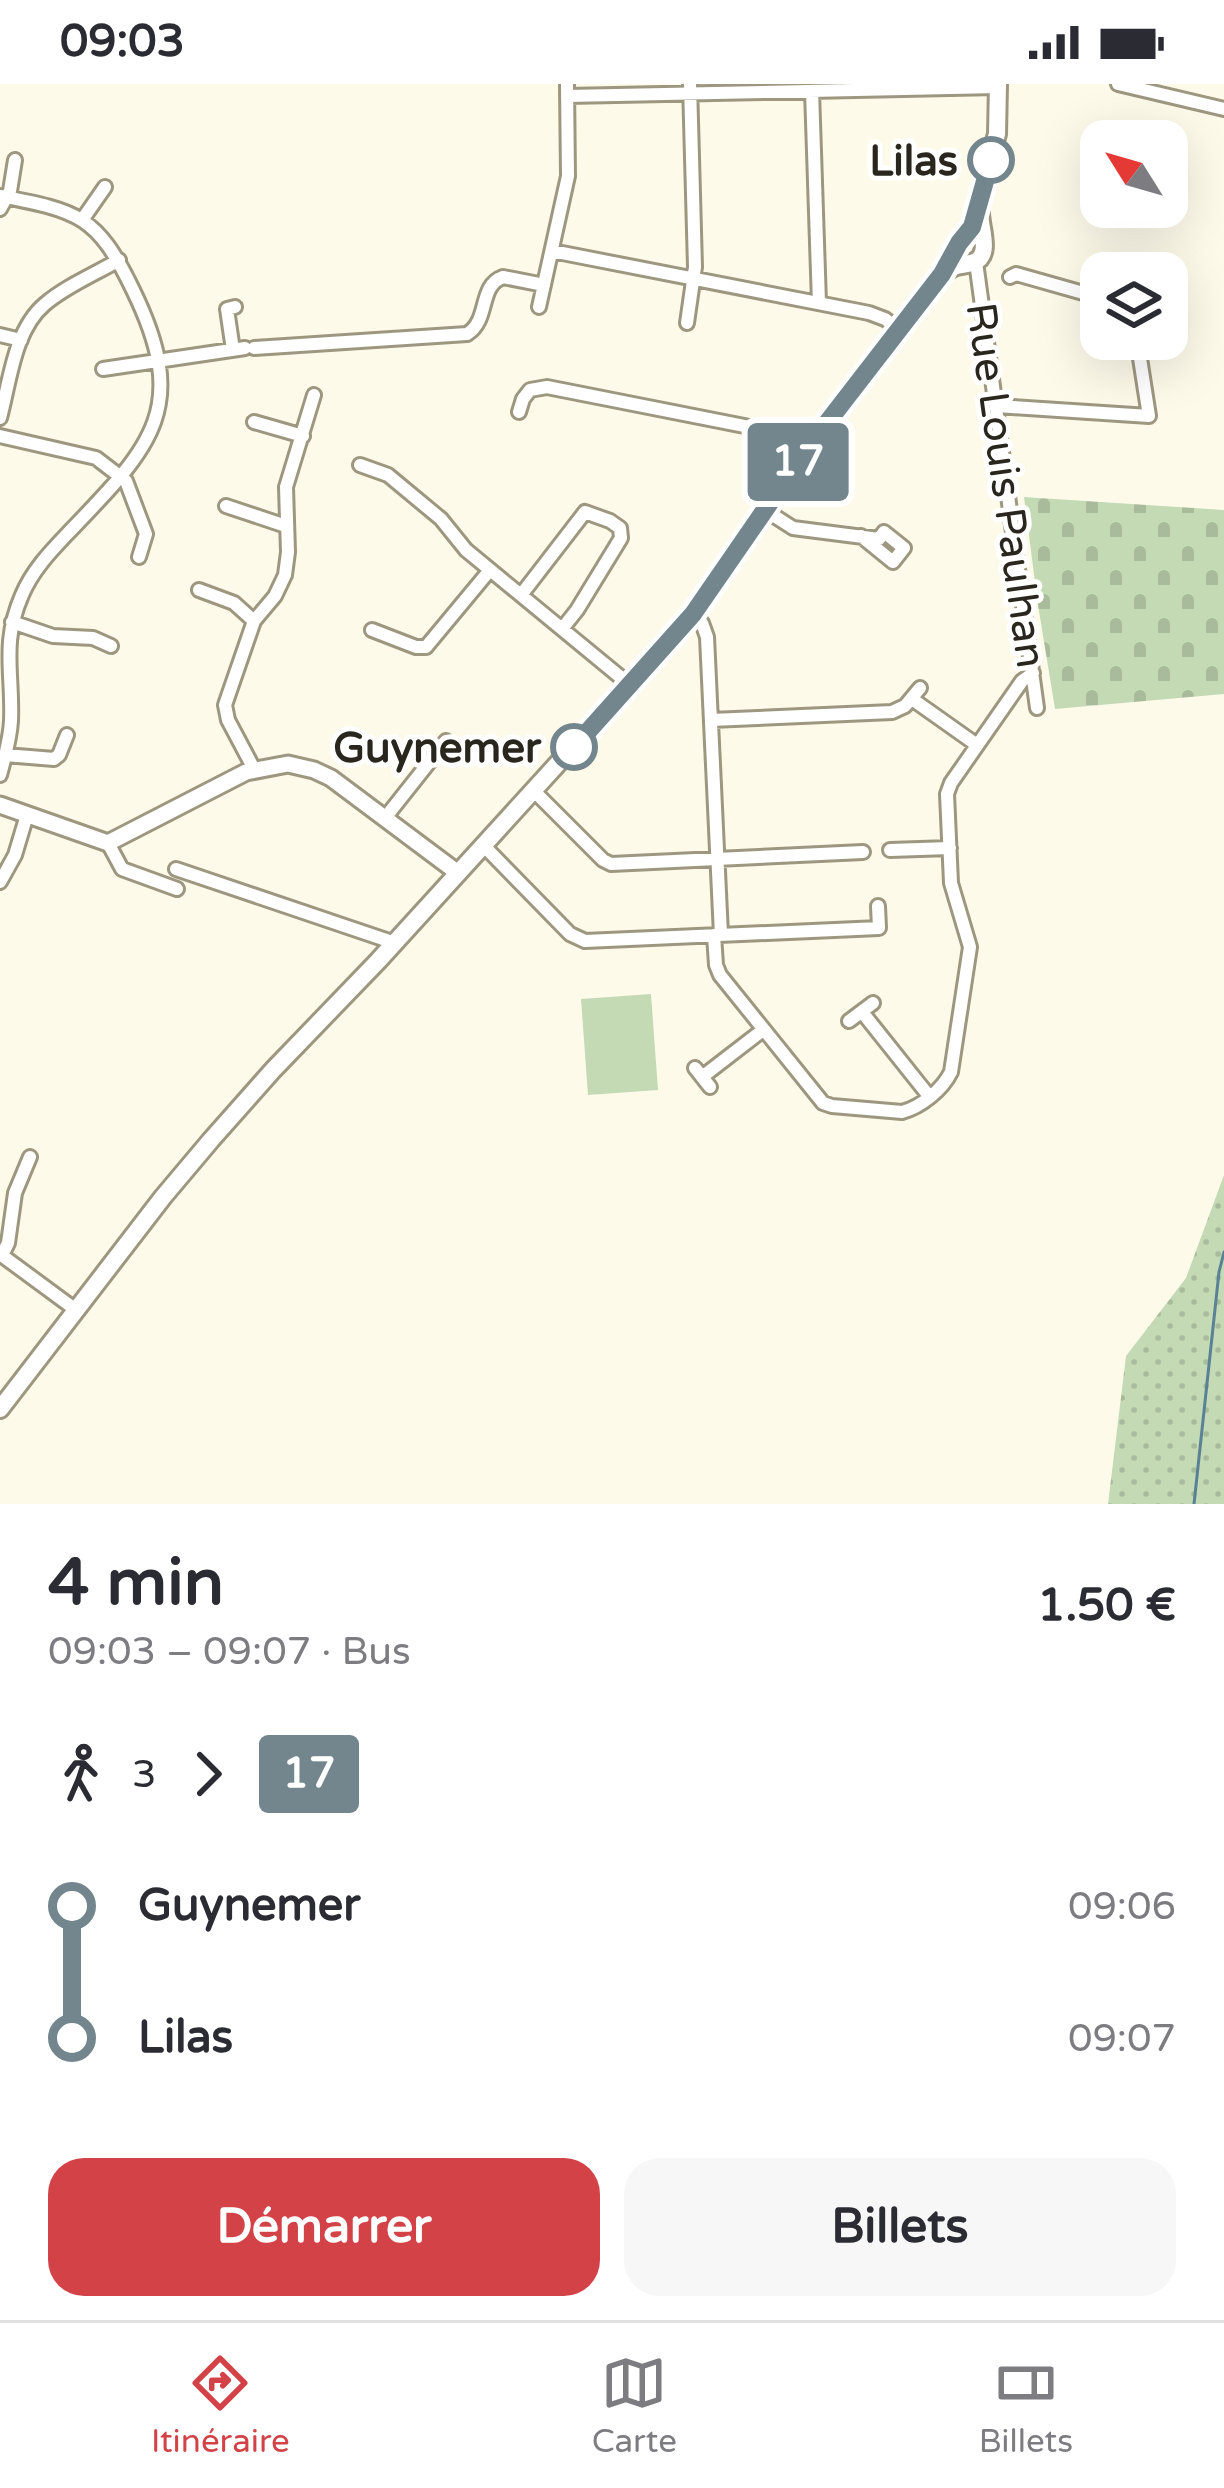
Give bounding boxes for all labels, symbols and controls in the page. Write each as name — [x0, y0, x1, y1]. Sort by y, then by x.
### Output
text: 09:03 — [60, 15, 185, 69]
north arrow — [1080, 120, 1188, 228]
map controls — [1080, 120, 1188, 360]
place label: Lilas — [869, 136, 958, 187]
marker: Lilas — [969, 138, 1013, 182]
button: layers — [1080, 252, 1188, 360]
street label: Rue Louis Paulhan — [955, 299, 1056, 671]
line badge: 17 — [744, 423, 852, 501]
text: 17 — [772, 436, 824, 487]
place label: Guynemer — [333, 723, 542, 774]
marker: Guynemer — [552, 725, 596, 769]
text: 4 min — [48, 1543, 224, 1623]
text: 1.50 € — [1037, 1579, 1176, 1633]
text: 09:03 – 09:07 · Bus — [48, 1628, 411, 1675]
icon: walk — [48, 1741, 114, 1807]
icon: forward — [175, 1741, 241, 1807]
text: 17 — [283, 1748, 335, 1799]
text: 3 — [132, 1751, 157, 1798]
text: Guynemer — [138, 1879, 361, 1933]
text: 09:06 — [1068, 1883, 1176, 1930]
text: Lilas — [138, 2011, 233, 2065]
text: 09:07 — [1068, 2015, 1176, 2062]
button: Démarrer — [48, 2158, 600, 2296]
button: Billets — [624, 2158, 1176, 2296]
tab: Itinéraire — [151, 2350, 290, 2461]
tab: Carte — [592, 2350, 677, 2461]
tab: Billets — [979, 2350, 1073, 2461]

